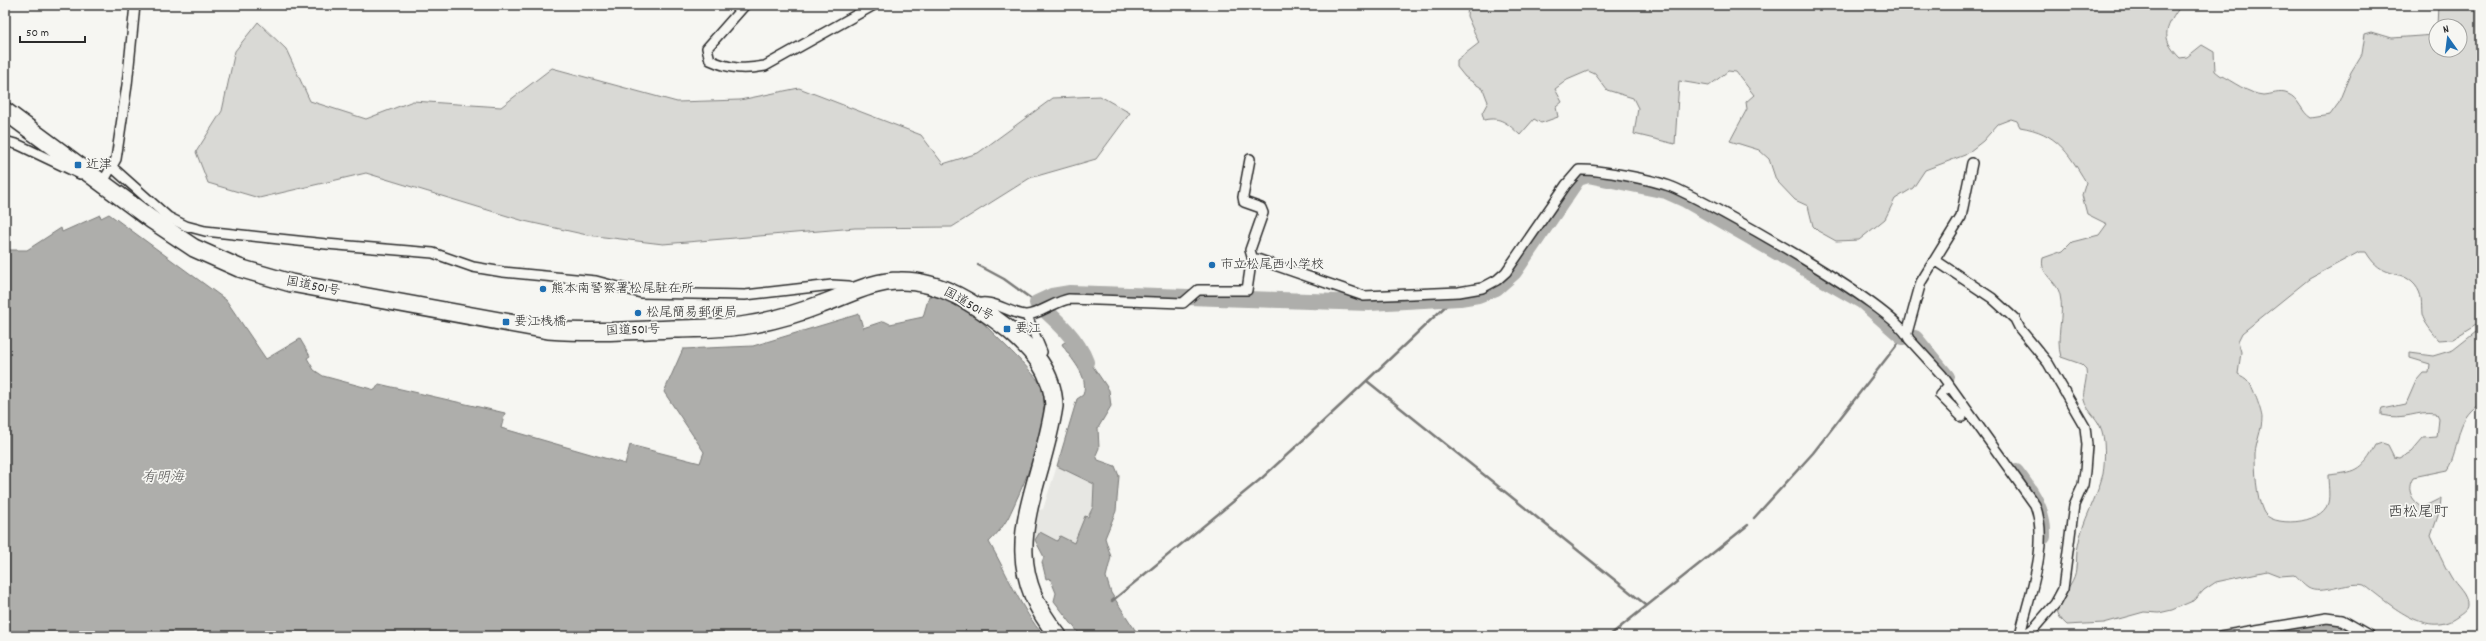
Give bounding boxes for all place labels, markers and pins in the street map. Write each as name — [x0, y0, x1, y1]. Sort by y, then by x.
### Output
place label: 近津 — [86, 156, 112, 175]
marker: 近津 — [73, 160, 83, 170]
place label: 市立松尾西小学校 — [1220, 256, 1324, 275]
marker: 市立松尾西小学校 — [1207, 260, 1217, 270]
place label: 熊本南警察署松尾駐在所 — [551, 280, 694, 299]
marker: 熊本南警察署松尾駐在所 — [538, 284, 548, 294]
place label: 松尾簡易郵便局 — [646, 304, 737, 323]
marker: 松尾簡易郵便局 — [633, 308, 643, 318]
place label: 要江桟橋 — [514, 313, 566, 332]
marker: 要江桟橋 — [501, 317, 511, 327]
place label: 要江 — [1015, 320, 1041, 339]
marker: 要江 — [1002, 324, 1012, 334]

